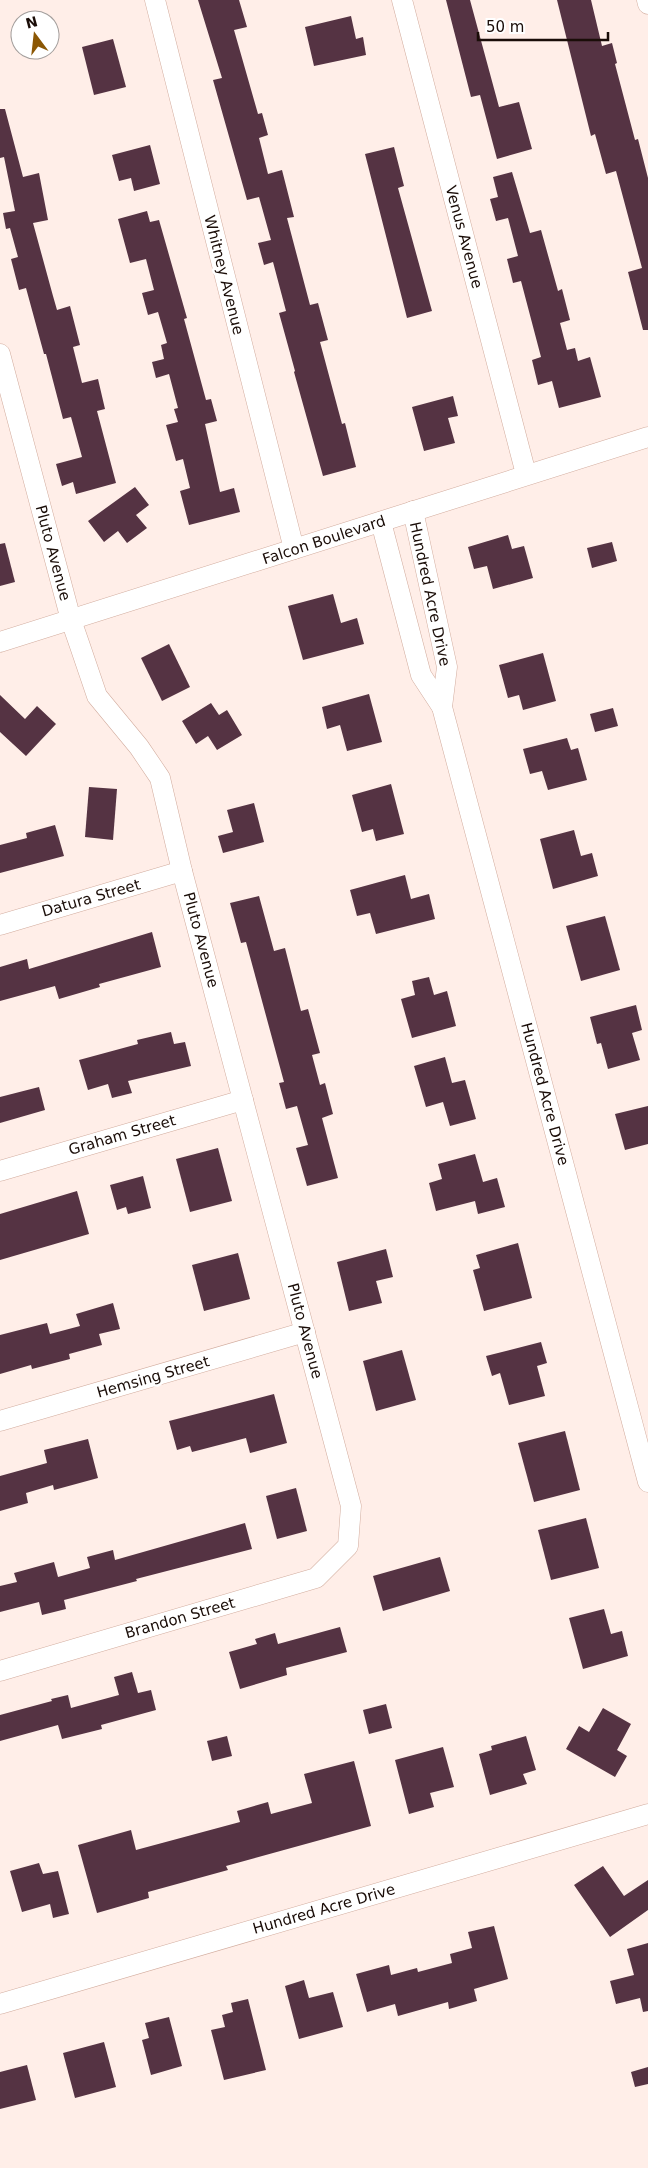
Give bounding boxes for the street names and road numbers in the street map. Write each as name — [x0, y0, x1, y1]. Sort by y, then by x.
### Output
street label: Venus Avenue — [442, 184, 486, 290]
street label: Whitney Avenue — [200, 213, 248, 337]
street label: Pluto Avenue — [32, 503, 74, 603]
street label: Falcon Boulevard — [260, 512, 388, 568]
street label: Hundred Acre Drive — [406, 520, 454, 668]
street label: Datura Street — [40, 875, 143, 921]
street label: Pluto Avenue — [180, 890, 222, 990]
street label: Hundred Acre Drive — [517, 1021, 573, 1167]
street label: Graham Street — [66, 1111, 178, 1159]
street label: Pluto Avenue — [284, 1281, 326, 1381]
street label: Hemsing Street — [95, 1352, 212, 1402]
street label: Brandon Street — [123, 1594, 237, 1642]
street label: Hundred Acre Drive — [251, 1880, 397, 1938]

